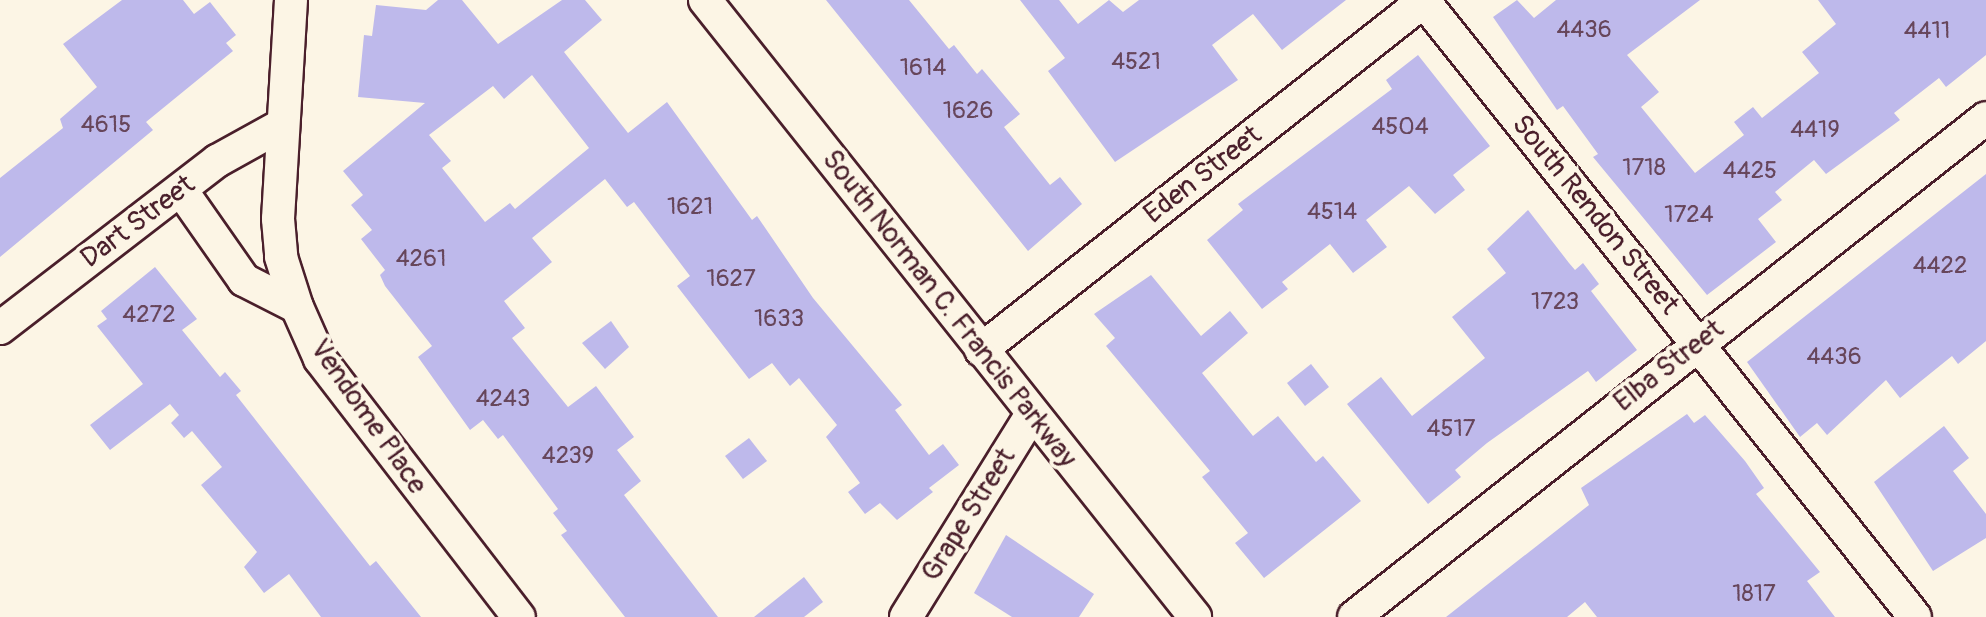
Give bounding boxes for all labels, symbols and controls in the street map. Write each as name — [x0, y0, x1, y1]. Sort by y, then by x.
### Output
house number: 4436 — [1556, 16, 1612, 44]
house number: 4411 — [1904, 17, 1950, 45]
house number: 4521 — [1111, 48, 1161, 76]
house number: 1614 — [900, 54, 946, 82]
house number: 1626 — [943, 97, 993, 125]
street label: South Rendon Street — [1504, 108, 1686, 322]
house number: 4615 — [81, 111, 131, 139]
house number: 4504 — [1371, 113, 1429, 141]
house number: 4419 — [1790, 116, 1840, 144]
street label: Eden Street — [1138, 119, 1268, 231]
street label: South Norman C. Francis Parkway — [814, 143, 1084, 475]
house number: 1718 — [1622, 154, 1666, 182]
house number: 4425 — [1723, 157, 1777, 185]
street label: Dart Street — [74, 168, 202, 276]
house number: 1621 — [667, 193, 713, 221]
house number: 4514 — [1307, 198, 1357, 226]
house number: 1724 — [1664, 201, 1714, 229]
house number: 4261 — [396, 245, 446, 273]
house number: 4422 — [1913, 252, 1967, 280]
house number: 1627 — [706, 265, 756, 293]
house number: 1723 — [1531, 288, 1579, 316]
house number: 4272 — [122, 301, 176, 329]
house number: 1633 — [754, 305, 804, 333]
street label: Elba Street — [1607, 313, 1731, 419]
street label: Vendome Place — [302, 333, 434, 501]
house number: 4436 — [1806, 343, 1862, 371]
house number: 4243 — [476, 385, 530, 413]
house number: 4517 — [1426, 415, 1476, 443]
house number: 4239 — [542, 442, 594, 470]
street label: Grape Street — [915, 442, 1023, 588]
house number: 1817 — [1732, 580, 1776, 608]

